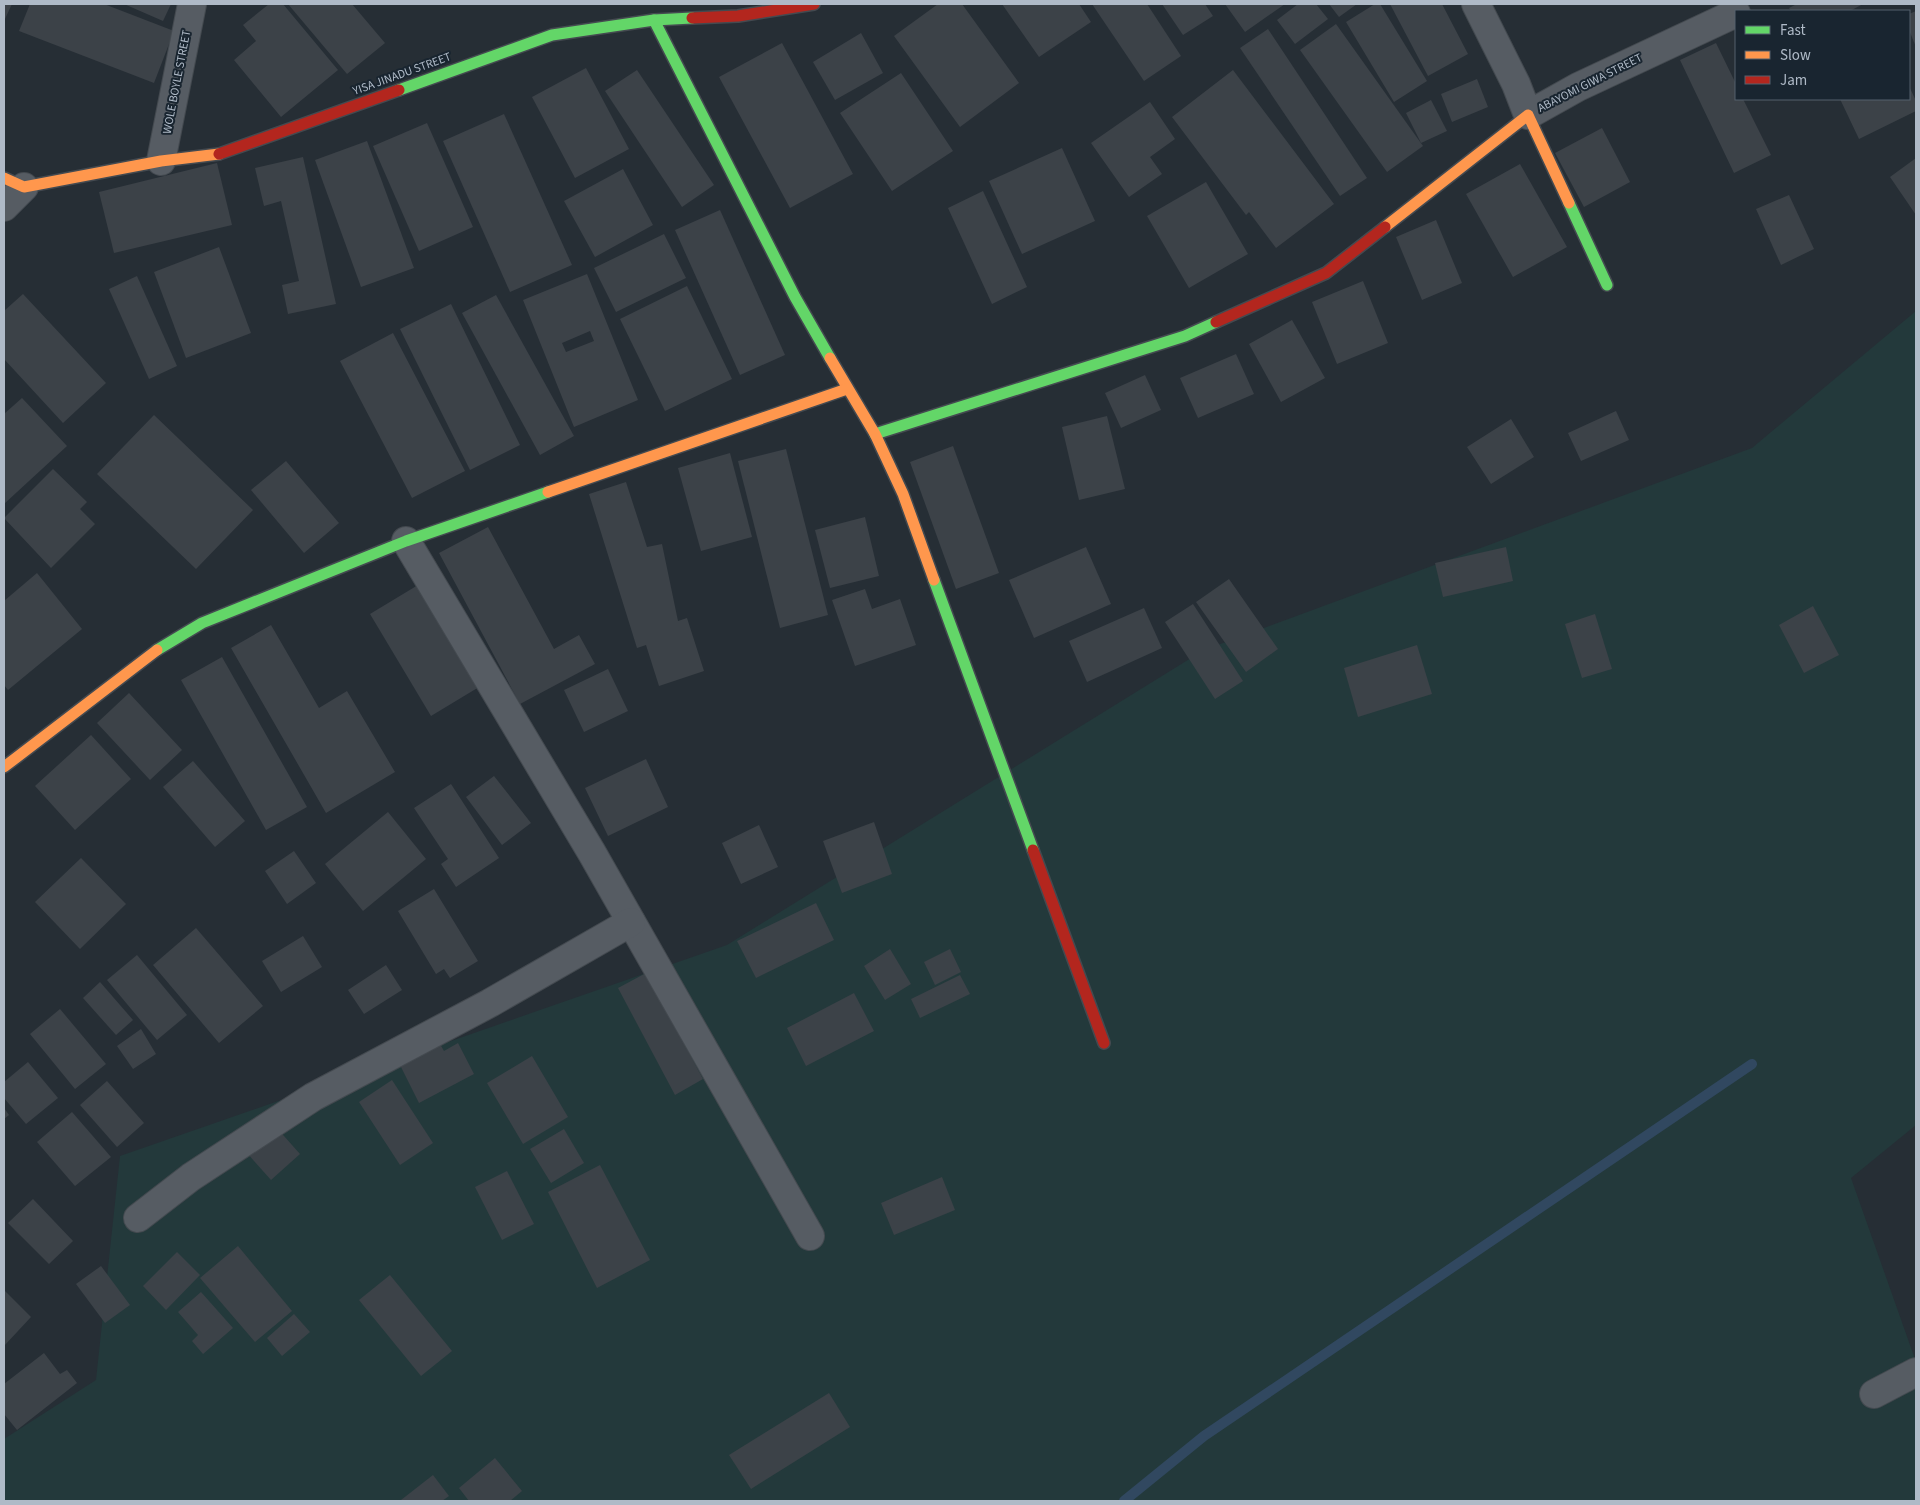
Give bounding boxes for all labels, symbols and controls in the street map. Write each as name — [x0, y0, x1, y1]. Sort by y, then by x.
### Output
legend — [1735, 10, 1910, 100]
text: Fast — [1780, 20, 1806, 41]
street label: WOLE BOYLE STREET — [159, 28, 196, 135]
text: Slow — [1780, 45, 1811, 66]
street label: YISA JINADU STREET — [350, 48, 454, 100]
street label: ABAYOMI GIWA STREET — [1535, 49, 1646, 117]
text: Jam — [1780, 70, 1807, 91]

